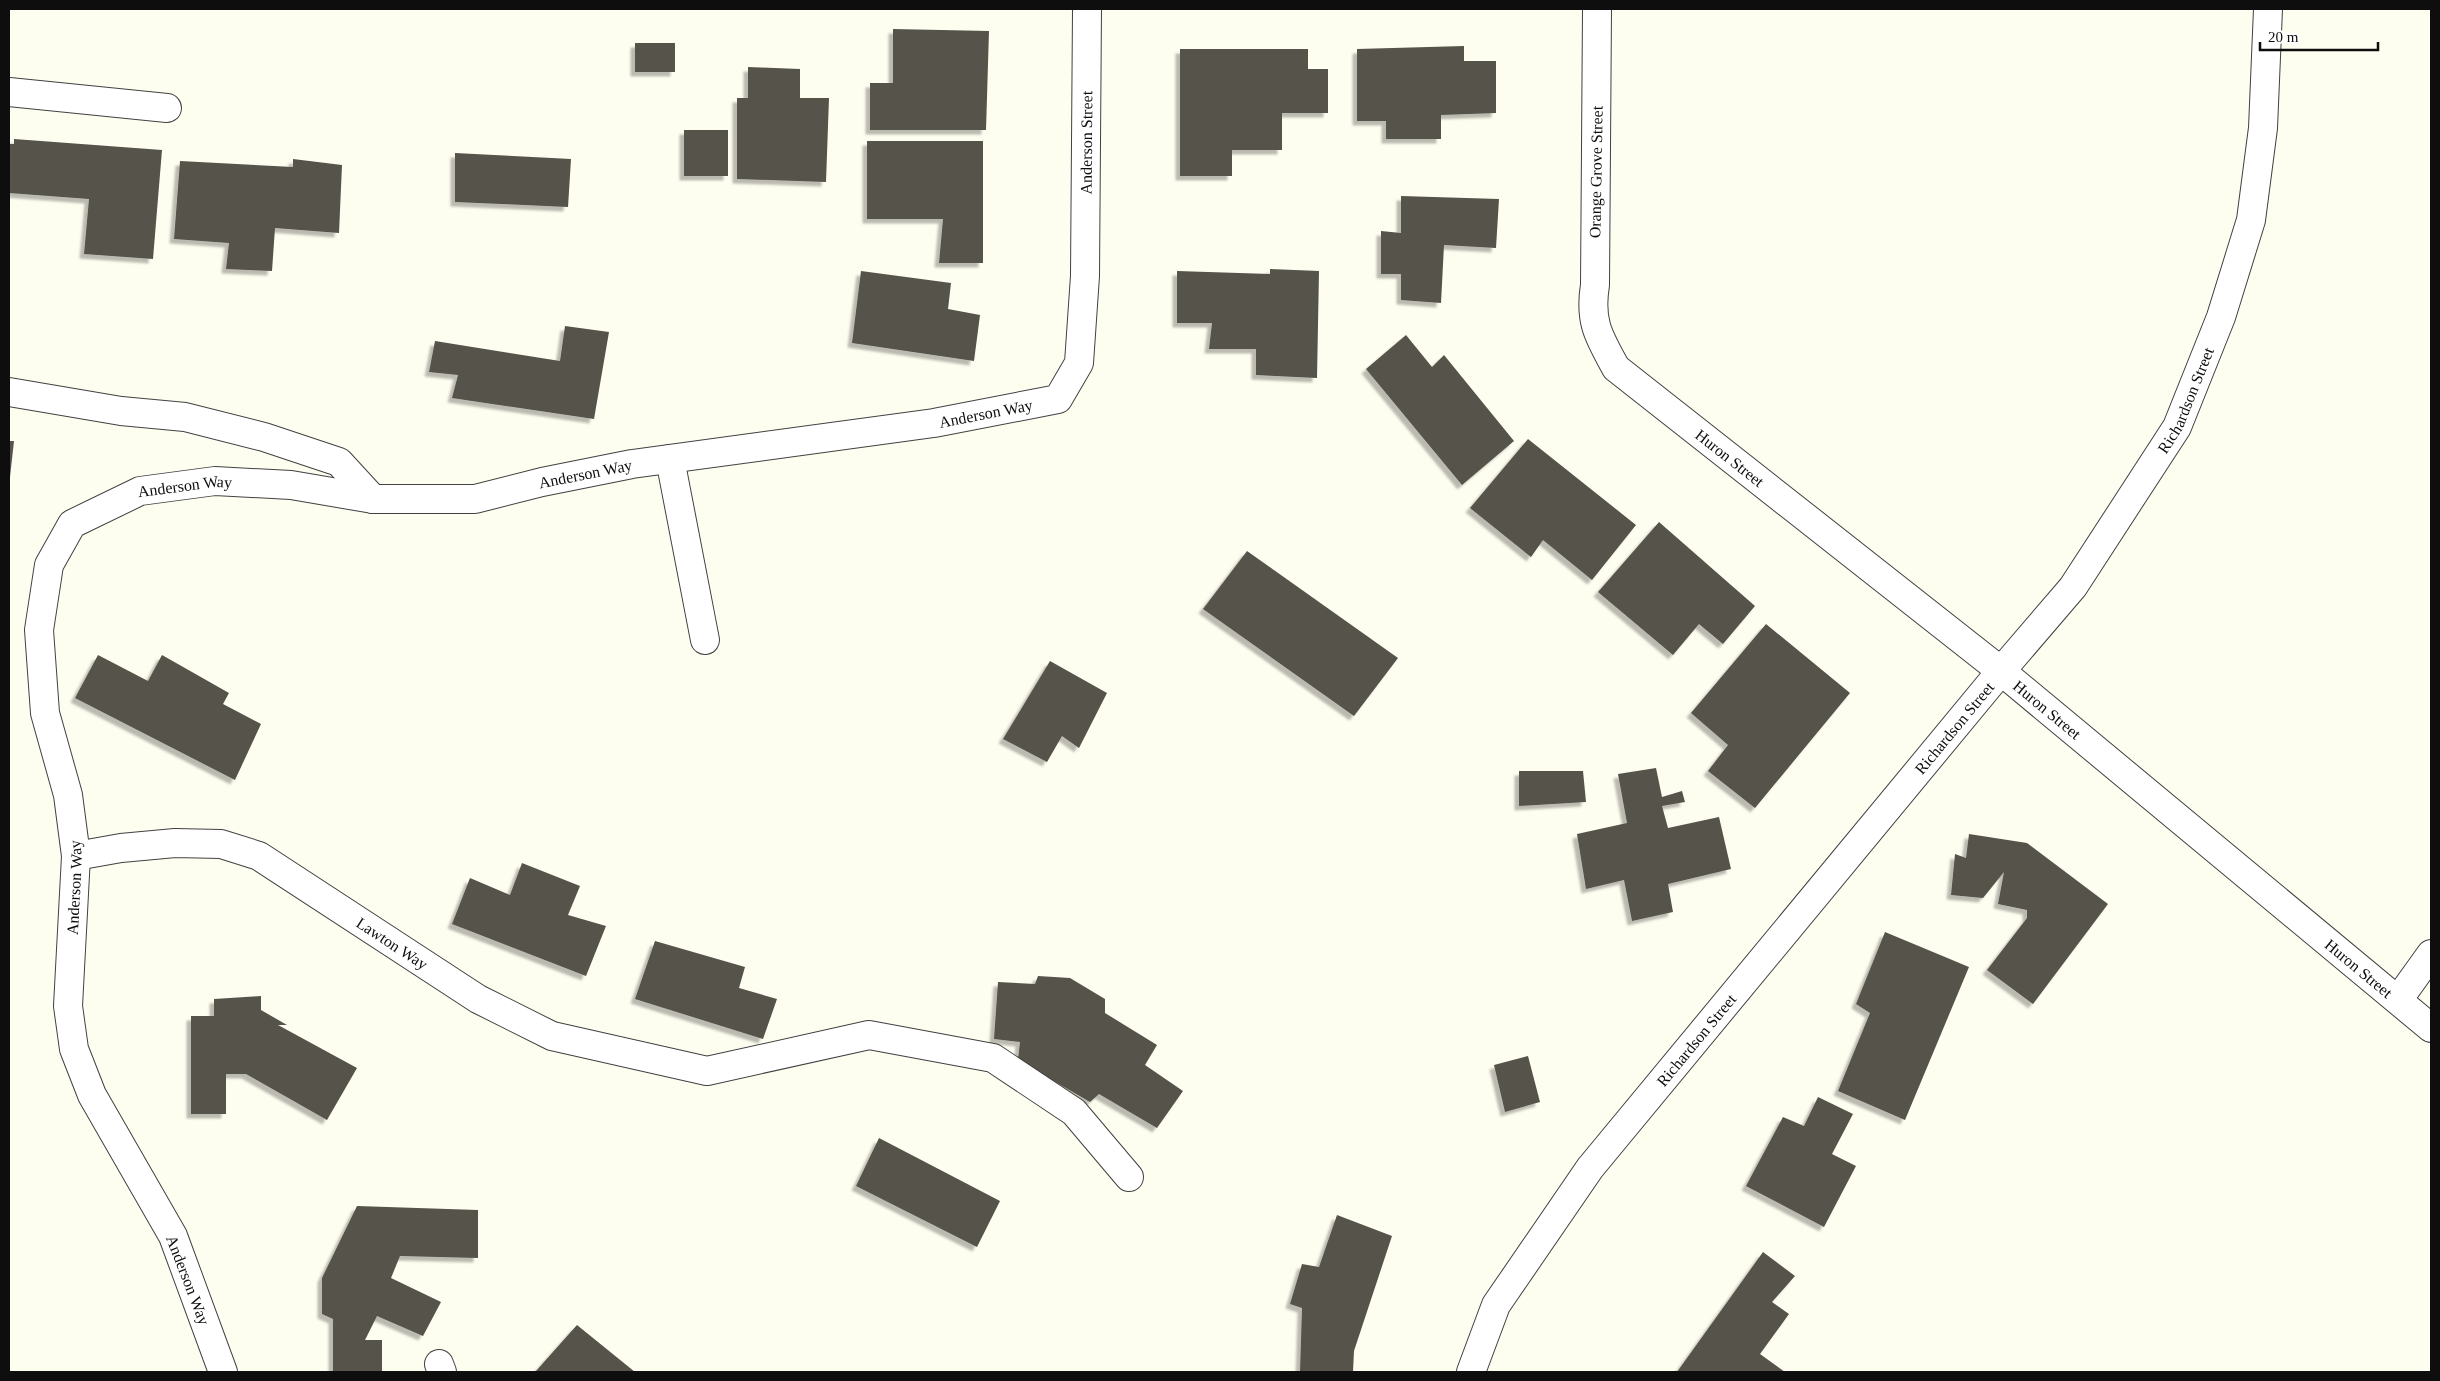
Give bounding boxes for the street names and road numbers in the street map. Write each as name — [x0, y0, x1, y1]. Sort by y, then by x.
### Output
street label: Anderson Street — [1077, 90, 1095, 194]
street label: Orange Grove Street — [1586, 105, 1607, 238]
street label: Richardson Street — [2154, 344, 2217, 456]
street label: Anderson Way — [937, 396, 1034, 430]
street label: Huron Street — [1692, 426, 1768, 490]
street label: Anderson Way — [537, 456, 634, 491]
street label: Anderson Way — [137, 472, 232, 500]
street label: Huron Street — [2010, 677, 2085, 743]
street label: Richardson Street — [1911, 678, 1997, 777]
street label: Anderson Way — [63, 839, 85, 935]
street label: Lawton Way — [354, 914, 431, 973]
street label: Huron Street — [2322, 935, 2396, 1001]
street label: Richardson Street — [1653, 990, 1739, 1089]
street label: Anderson Way — [162, 1233, 213, 1328]

